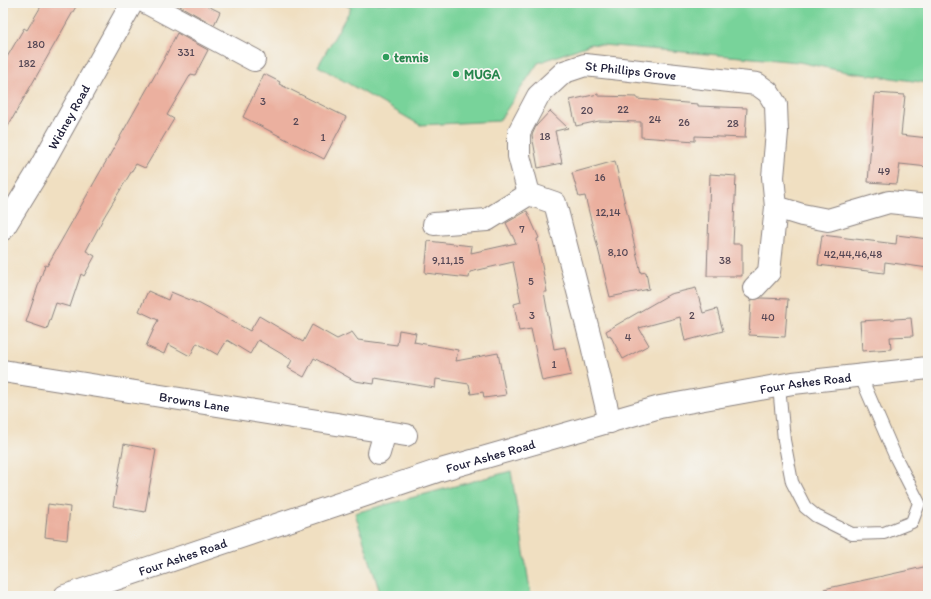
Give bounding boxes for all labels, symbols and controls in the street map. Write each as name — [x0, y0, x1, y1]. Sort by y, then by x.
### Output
house number: 180 — [27, 38, 45, 51]
house number: 331 — [177, 46, 195, 59]
place label: tennis — [394, 50, 429, 65]
marker: tennis — [381, 52, 391, 62]
house number: 182 — [19, 57, 36, 70]
street label: St Phillips Grove — [585, 58, 677, 83]
place label: MUGA — [464, 67, 501, 82]
marker: MUGA — [451, 69, 461, 79]
street label: Widney Road — [45, 82, 93, 152]
house number: 3 — [260, 95, 266, 108]
house number: 22 — [617, 103, 629, 116]
house number: 20 — [581, 104, 594, 117]
house number: 24 — [649, 113, 662, 126]
house number: 2 — [293, 115, 299, 128]
house number: 26 — [678, 116, 690, 129]
house number: 28 — [727, 117, 739, 130]
house number: 18 — [539, 130, 551, 143]
house number: 1 — [320, 131, 326, 144]
house number: 49 — [878, 165, 890, 178]
house number: 16 — [595, 171, 606, 184]
house number: 12,14 — [595, 206, 621, 219]
house number: 7 — [519, 223, 525, 236]
house number: 8,10 — [608, 246, 628, 259]
house number: 42,44,46,48 — [824, 248, 882, 261]
house number: 9,11,15 — [432, 254, 464, 267]
house number: 38 — [719, 254, 731, 267]
house number: 5 — [528, 275, 534, 288]
house number: 3 — [529, 309, 535, 322]
house number: 2 — [689, 309, 695, 322]
house number: 40 — [761, 311, 775, 324]
house number: 4 — [625, 331, 632, 344]
house number: 1 — [551, 358, 557, 371]
street label: Four Ashes Road — [759, 370, 852, 397]
street label: Browns Lane — [158, 389, 231, 415]
street label: Four Ashes Road — [444, 436, 537, 476]
street label: Four Ashes Road — [137, 535, 229, 579]

